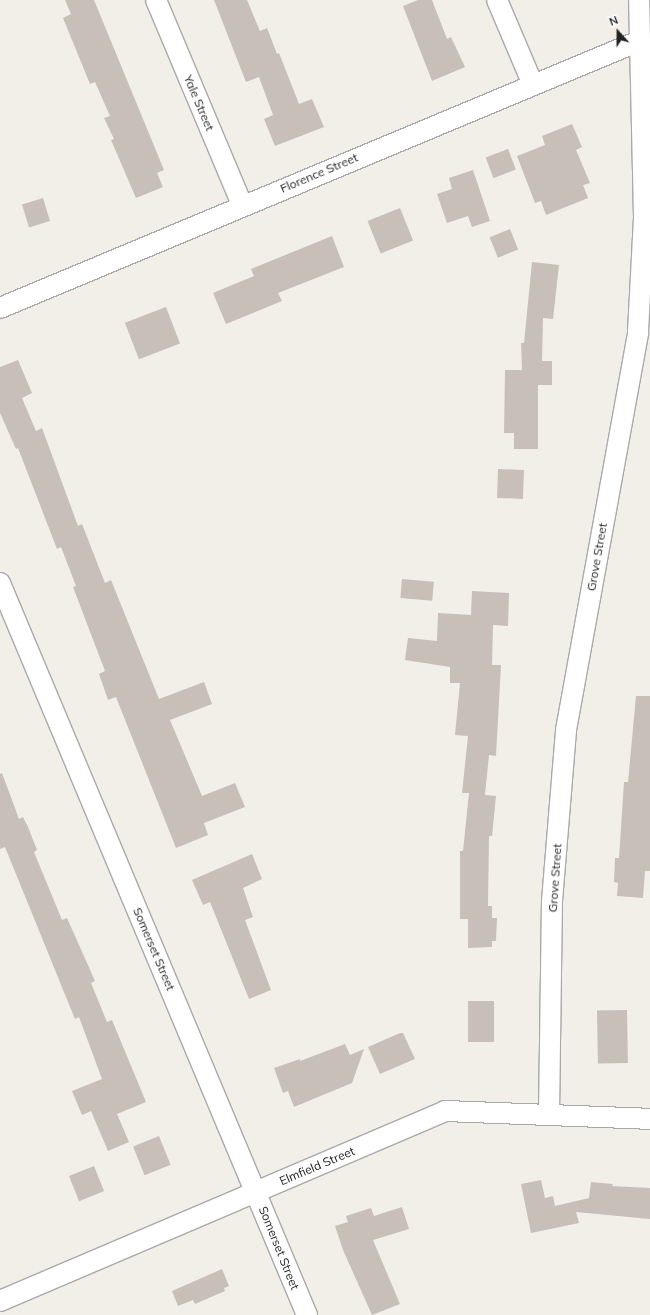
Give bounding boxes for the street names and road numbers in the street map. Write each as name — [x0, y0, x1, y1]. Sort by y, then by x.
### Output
street label: Yale Street — [181, 73, 217, 133]
street label: Florence Street — [278, 150, 360, 196]
street label: Grove Street — [584, 522, 610, 592]
street label: Grove Street — [545, 843, 565, 913]
street label: Somerset Street — [130, 905, 178, 993]
street label: Elmfield Street — [277, 1144, 357, 1188]
street label: Somerset Street — [256, 1204, 302, 1292]

